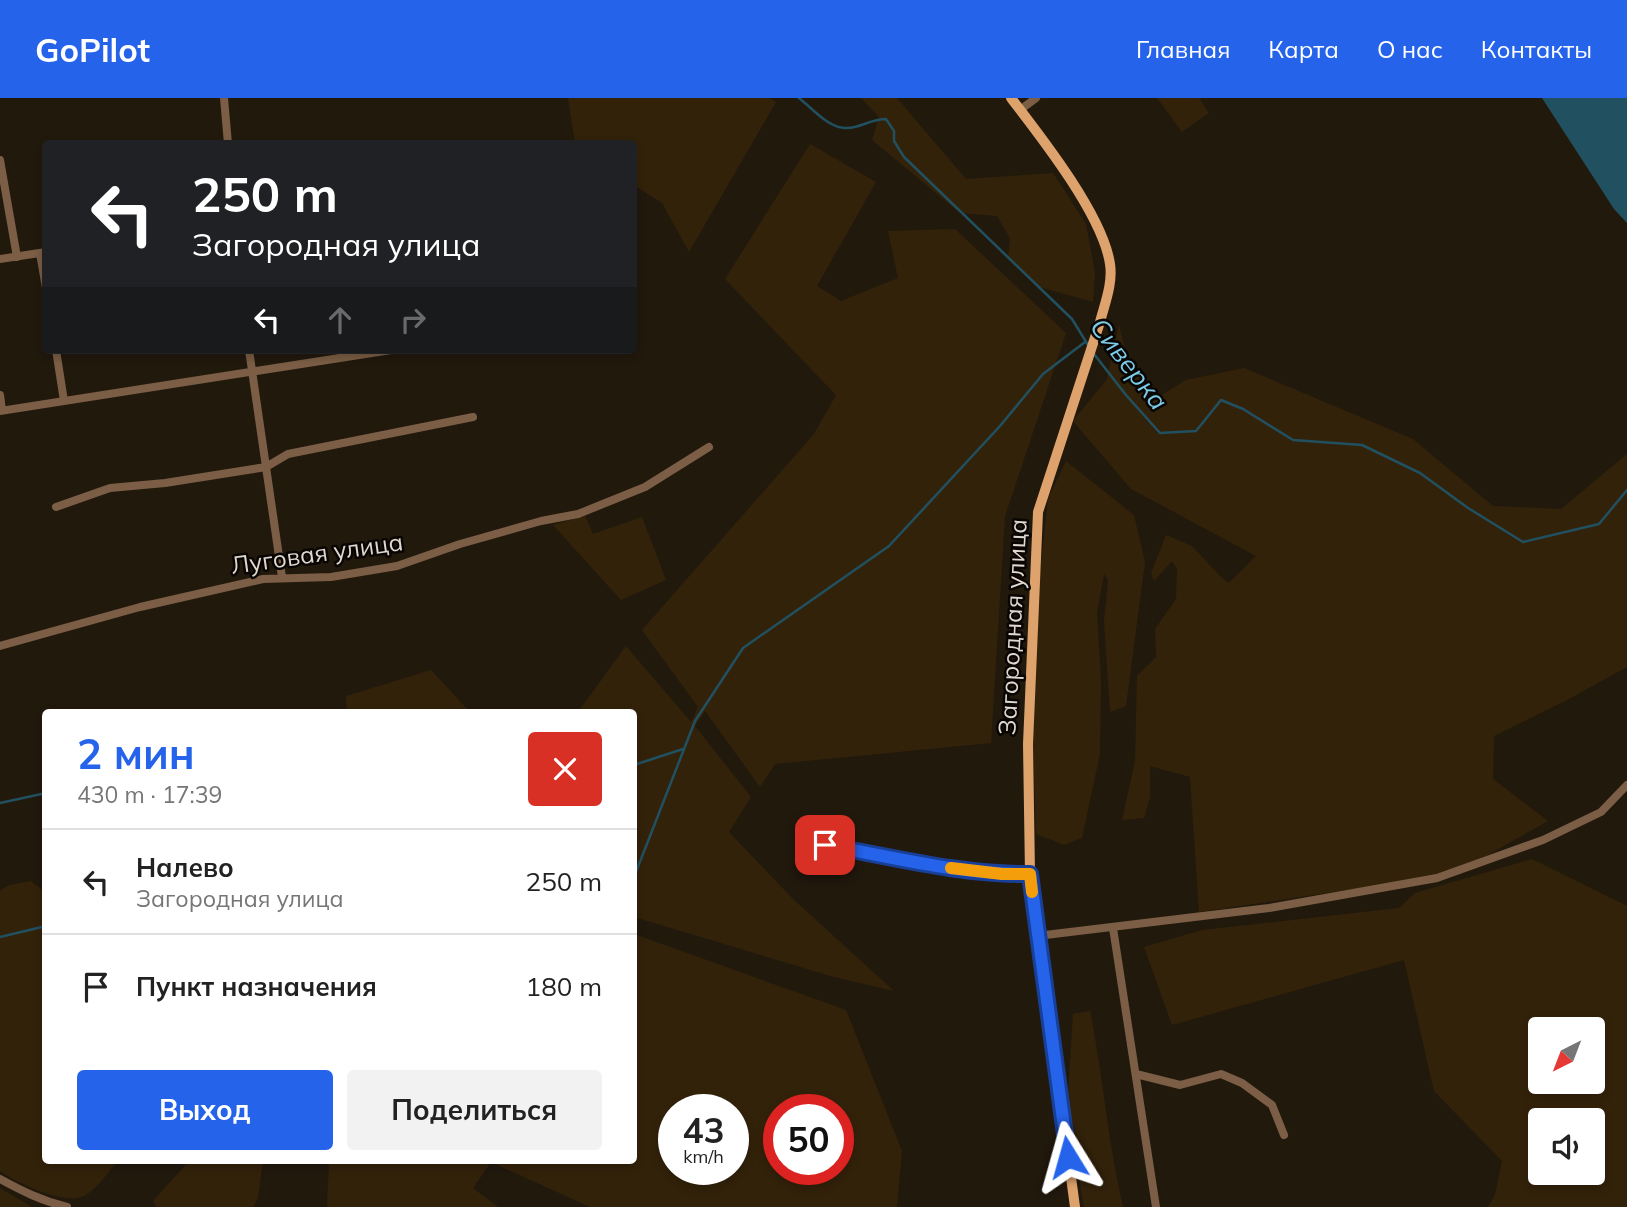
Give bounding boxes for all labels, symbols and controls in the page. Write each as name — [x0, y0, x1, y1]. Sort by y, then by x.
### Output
text: GoPilot — [35, 29, 150, 70]
text: Главная — [1136, 34, 1230, 64]
text: Карта — [1268, 34, 1339, 64]
text: О нас — [1377, 34, 1443, 64]
text: Контакты — [1481, 34, 1592, 64]
text: 250 m — [192, 163, 338, 224]
icon: left — [77, 168, 168, 259]
text: Загородная улица — [192, 224, 481, 264]
icon: left — [248, 301, 286, 339]
icon: ahead — [321, 301, 359, 339]
icon: right — [394, 301, 432, 339]
water label: Сиверка — [1083, 311, 1176, 416]
street label: Загородная улица — [991, 518, 1033, 736]
street label: Луговая улица — [229, 526, 405, 580]
text: 2 мин — [77, 727, 195, 780]
button: close — [528, 732, 602, 806]
text: 430 m · 17:39 — [77, 780, 222, 809]
pin — [795, 815, 855, 875]
icon: arrive — [806, 826, 844, 864]
text: Налево — [136, 851, 234, 884]
icon: left — [77, 863, 115, 901]
text: 250 m — [526, 865, 602, 898]
text: Загородная улица — [136, 884, 343, 913]
icon: arrive — [77, 968, 115, 1006]
text: Пункт назначения — [136, 970, 377, 1003]
text: 180 m — [526, 970, 602, 1003]
north arrow — [1528, 1017, 1605, 1094]
map controls — [1528, 1017, 1605, 1185]
button: Выход — [77, 1070, 333, 1150]
button: Поделиться — [347, 1070, 602, 1150]
speed limit sign: 50 — [763, 1094, 854, 1185]
text: 43 — [682, 1108, 725, 1152]
button: sound — [1528, 1108, 1605, 1185]
position arrow — [1031, 1120, 1105, 1194]
text: km/h — [683, 1145, 724, 1168]

